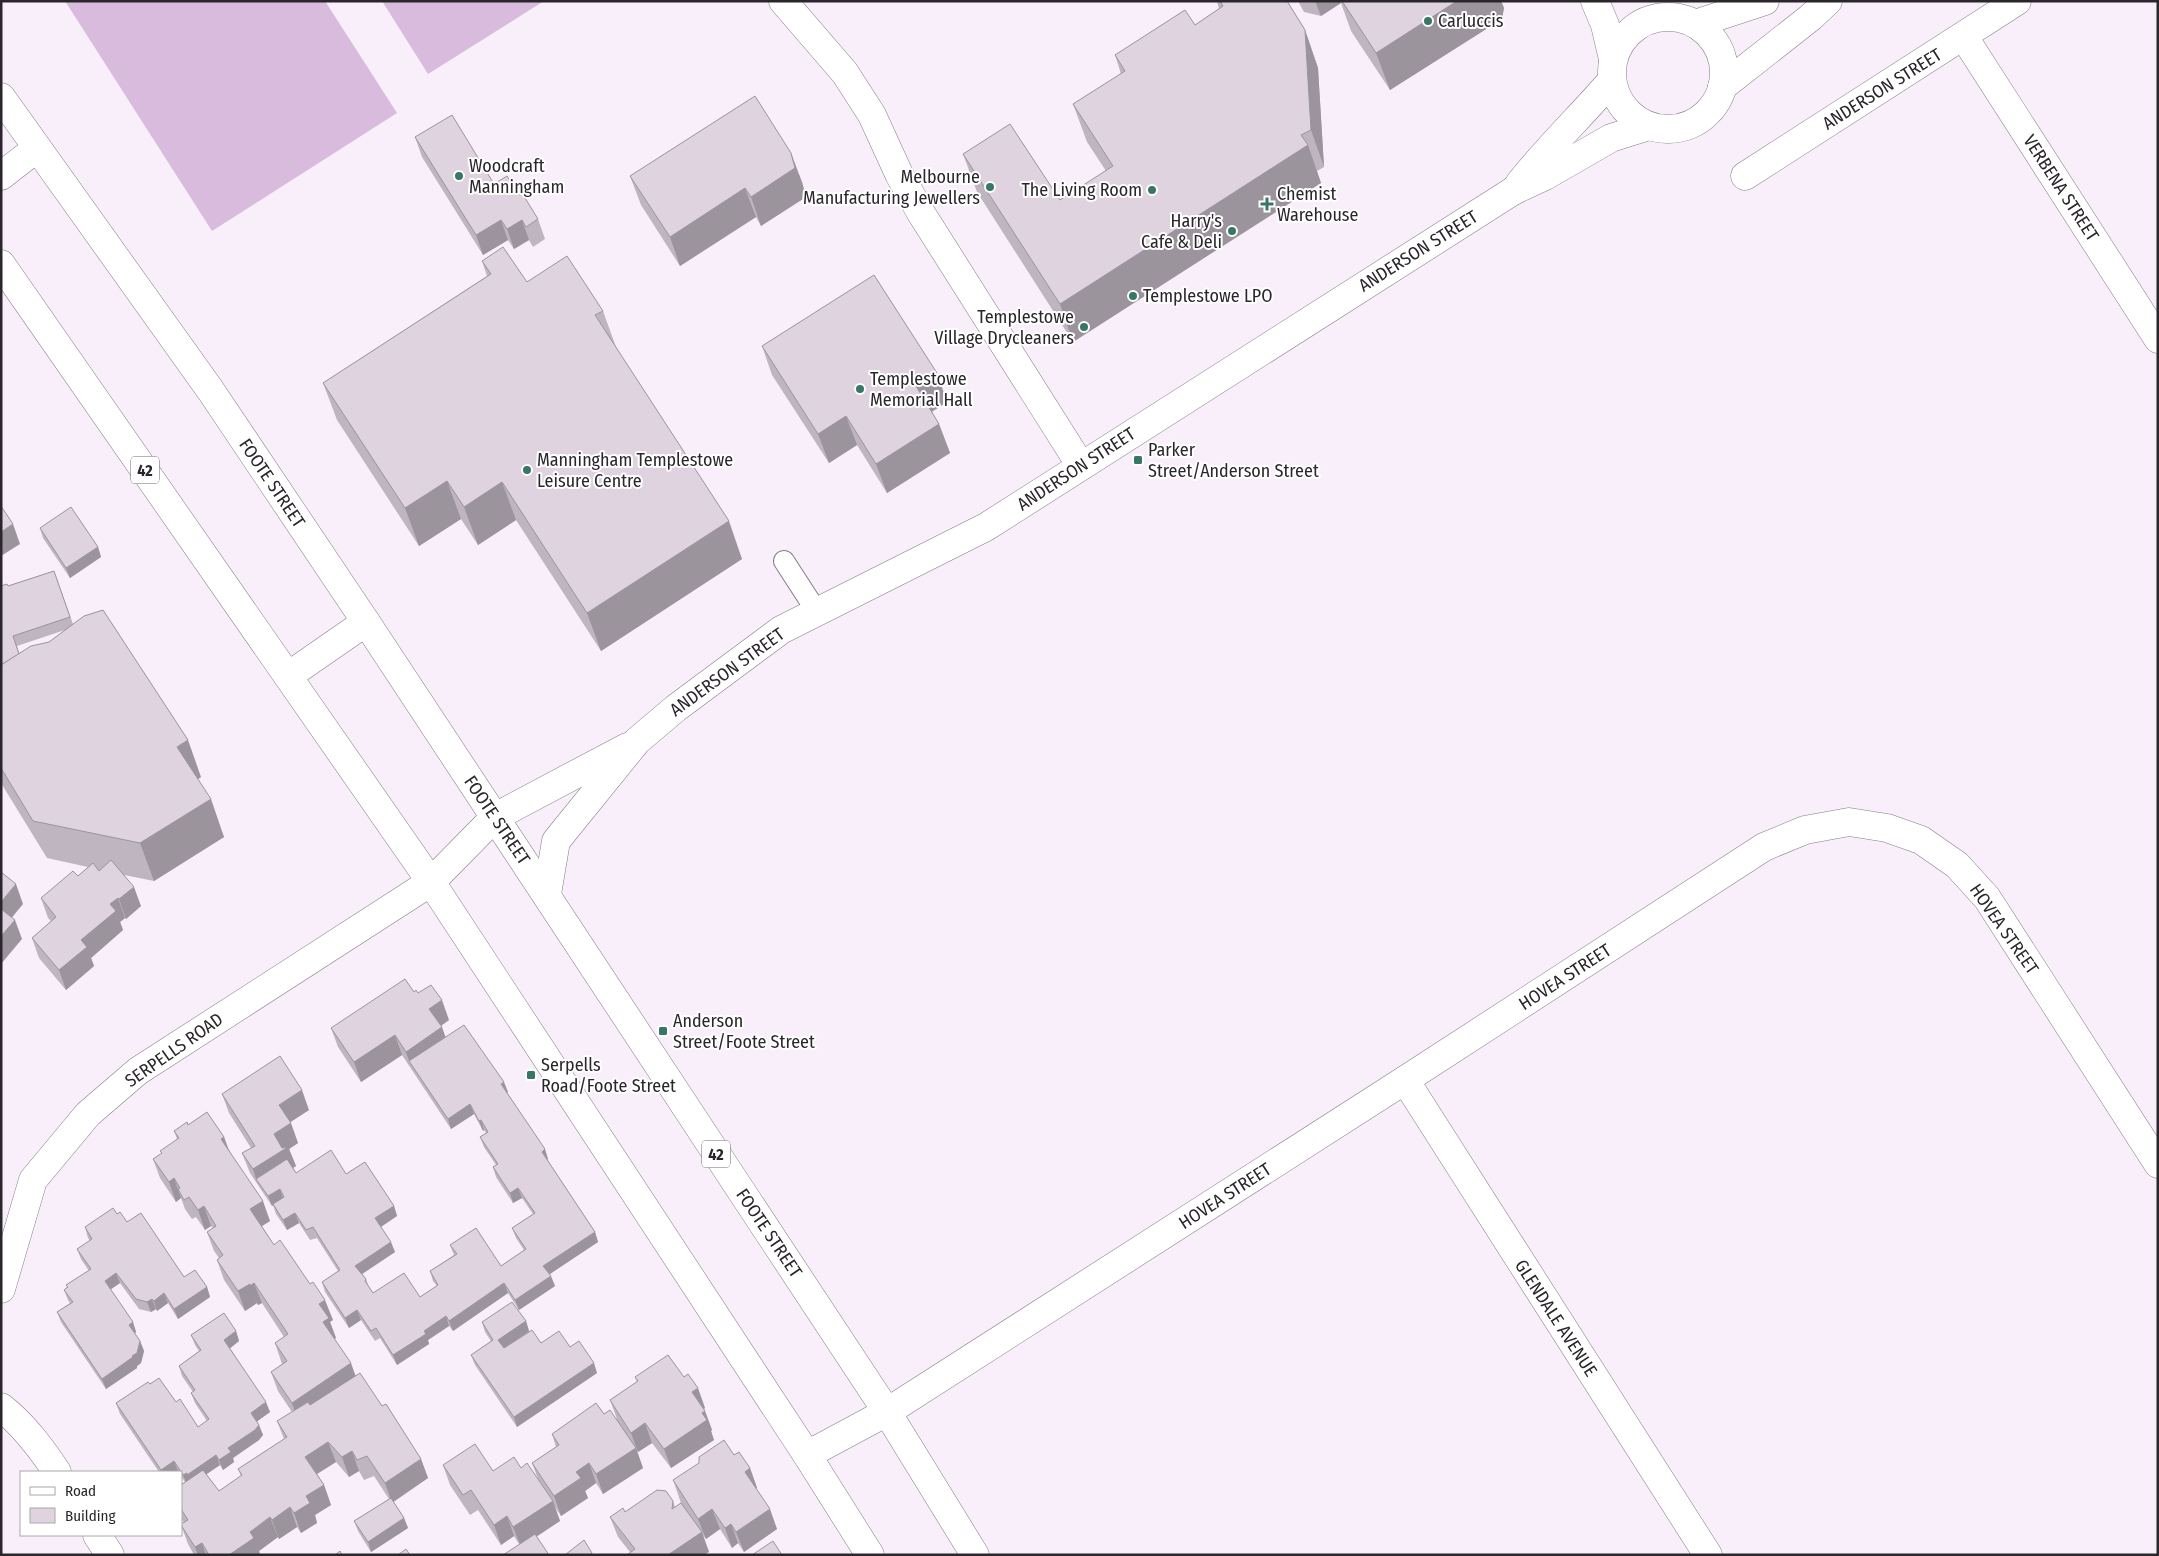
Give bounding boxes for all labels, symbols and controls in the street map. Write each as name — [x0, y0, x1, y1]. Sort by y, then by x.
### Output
place label: Carluccis — [1438, 10, 1504, 32]
marker: Carluccis — [1422, 15, 1434, 27]
street label: ANDERSON STREET — [1818, 43, 1946, 134]
street label: VERBENA STREET — [2018, 131, 2104, 246]
place label: Woodcraft Manningham — [469, 155, 564, 198]
place label: Melbourne Manufacturing Jewellers — [803, 166, 980, 209]
marker: Woodcraft Manningham — [453, 170, 465, 182]
place label: The Living Room — [1022, 179, 1142, 201]
marker: Melbourne Manufacturing Jewellers — [984, 181, 996, 193]
place label: Chemist Warehouse — [1277, 183, 1358, 226]
marker: The Living Room — [1146, 184, 1158, 196]
marker: Chemist Warehouse — [1261, 198, 1273, 210]
street label: ANDERSON STREET — [1354, 205, 1482, 296]
place label: Harry's Cafe & Deli — [1141, 210, 1222, 253]
marker: Harry's Cafe & Deli — [1226, 225, 1238, 237]
place label: Templestowe LPO — [1143, 285, 1273, 307]
marker: Templestowe LPO — [1127, 290, 1139, 302]
place label: Templestowe Village Drycleaners — [934, 306, 1074, 349]
marker: Templestowe Village Drycleaners — [1078, 321, 1090, 333]
place label: Templestowe Memorial Hall — [870, 368, 973, 411]
marker: Templestowe Memorial Hall — [854, 383, 866, 395]
street label: ANDERSON STREET — [1013, 422, 1140, 515]
street label: FOOTE STREET — [234, 434, 310, 532]
place label: Parker Street/Anderson Street — [1148, 439, 1319, 482]
place label: Manningham Templestowe Leisure Centre — [537, 449, 733, 492]
marker: Parker Street/Anderson Street — [1132, 454, 1144, 466]
road number: 42 — [131, 456, 159, 484]
marker: Manningham Templestowe Leisure Centre — [521, 464, 533, 476]
street label: ANDERSON STREET — [665, 623, 789, 721]
street label: FOOTE STREET — [459, 771, 535, 869]
street label: HOVEA STREET — [1965, 880, 2044, 979]
street label: HOVEA STREET — [1515, 939, 1616, 1015]
street label: SERPELLS ROAD — [121, 1008, 227, 1092]
place label: Anderson Street/Foote Street — [673, 1010, 815, 1053]
marker: Anderson Street/Foote Street — [657, 1025, 669, 1037]
place label: Serpells Road/Foote Street — [541, 1054, 676, 1097]
marker: Serpells Road/Foote Street — [525, 1069, 537, 1081]
road number: 42 — [702, 1140, 730, 1168]
street label: HOVEA STREET — [1175, 1158, 1276, 1234]
street label: FOOTE STREET — [731, 1184, 807, 1282]
street label: GLENDALE AVENUE — [1510, 1255, 1602, 1381]
legend — [20, 1471, 182, 1536]
text: Road — [65, 1482, 96, 1500]
text: Building — [65, 1507, 116, 1525]

